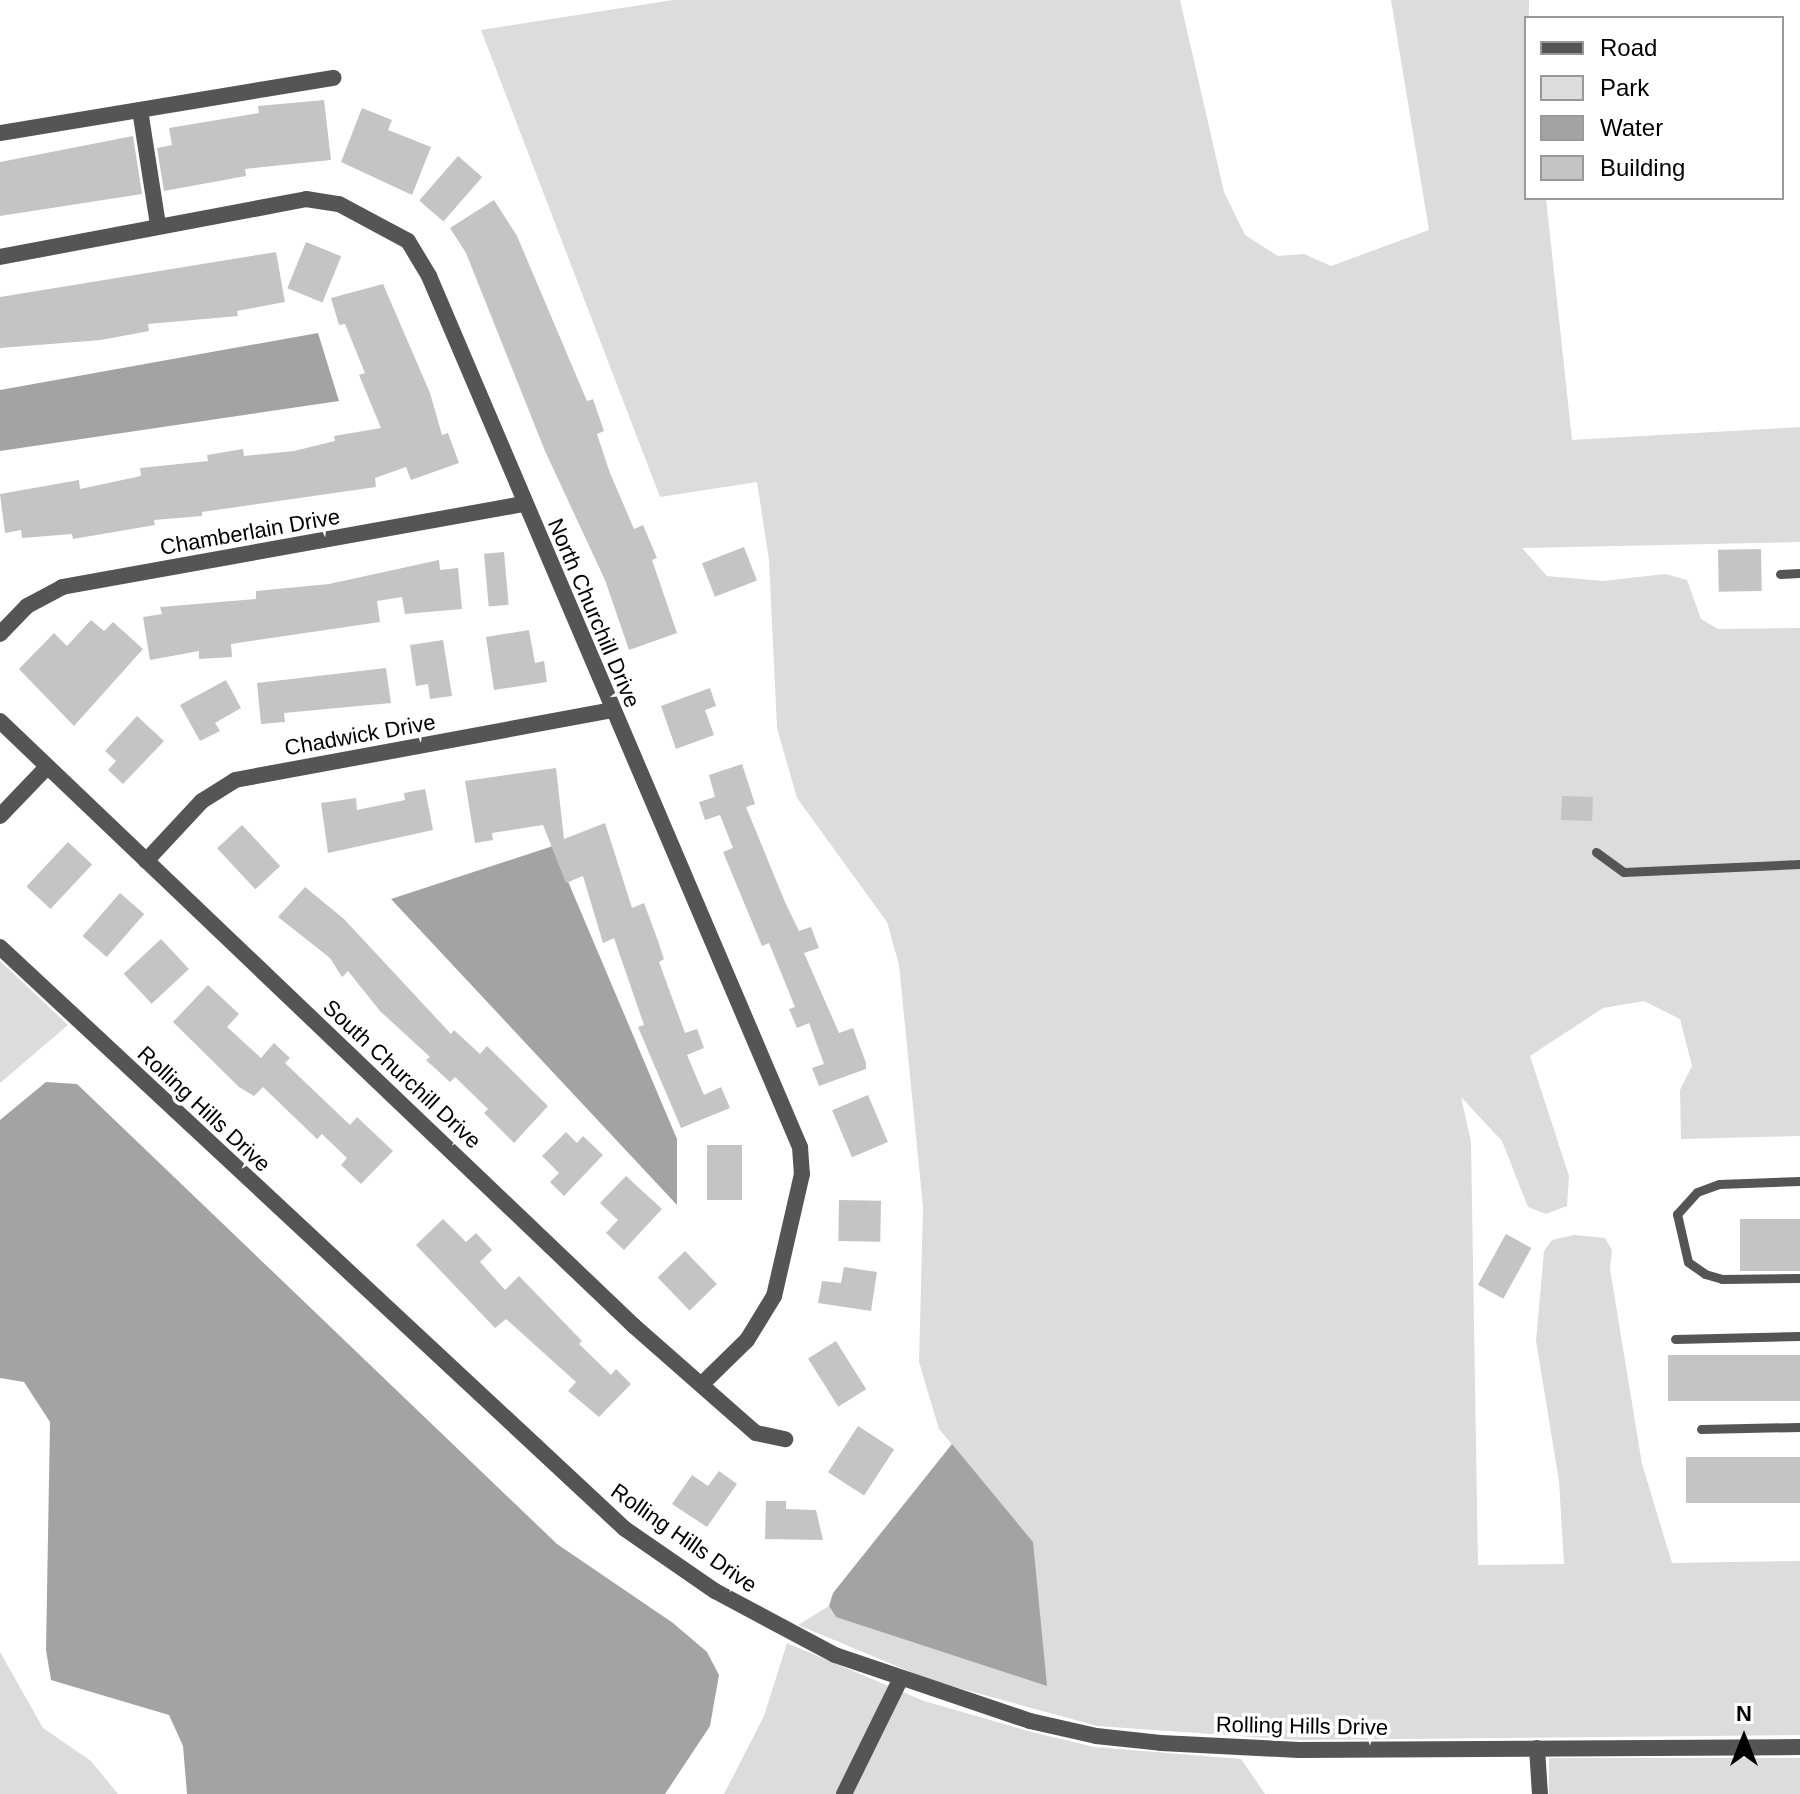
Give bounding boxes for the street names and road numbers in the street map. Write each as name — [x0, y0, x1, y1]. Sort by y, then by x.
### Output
street label: Chamberlain Drive — [158, 503, 342, 561]
street label: North Churchill Drive — [542, 514, 646, 712]
street label: Chadwick Drive — [282, 709, 438, 761]
street label: South Churchill Drive — [317, 994, 487, 1154]
street label: Rolling Hills Drive — [132, 1041, 276, 1177]
street label: Rolling Hills Drive — [606, 1478, 762, 1598]
street label: Rolling Hills Drive — [1216, 1711, 1388, 1741]

